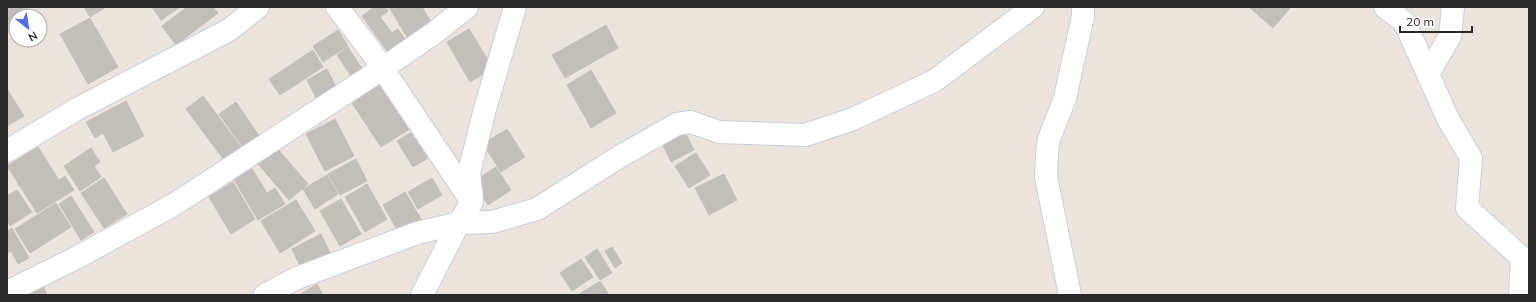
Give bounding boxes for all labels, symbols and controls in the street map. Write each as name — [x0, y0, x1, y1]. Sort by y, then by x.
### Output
north arrow — [8, 8, 48, 48]
scale bar — [1400, 8, 1472, 34]
text: 20 m — [1406, 14, 1434, 29]
text: N — [26, 29, 40, 45]

